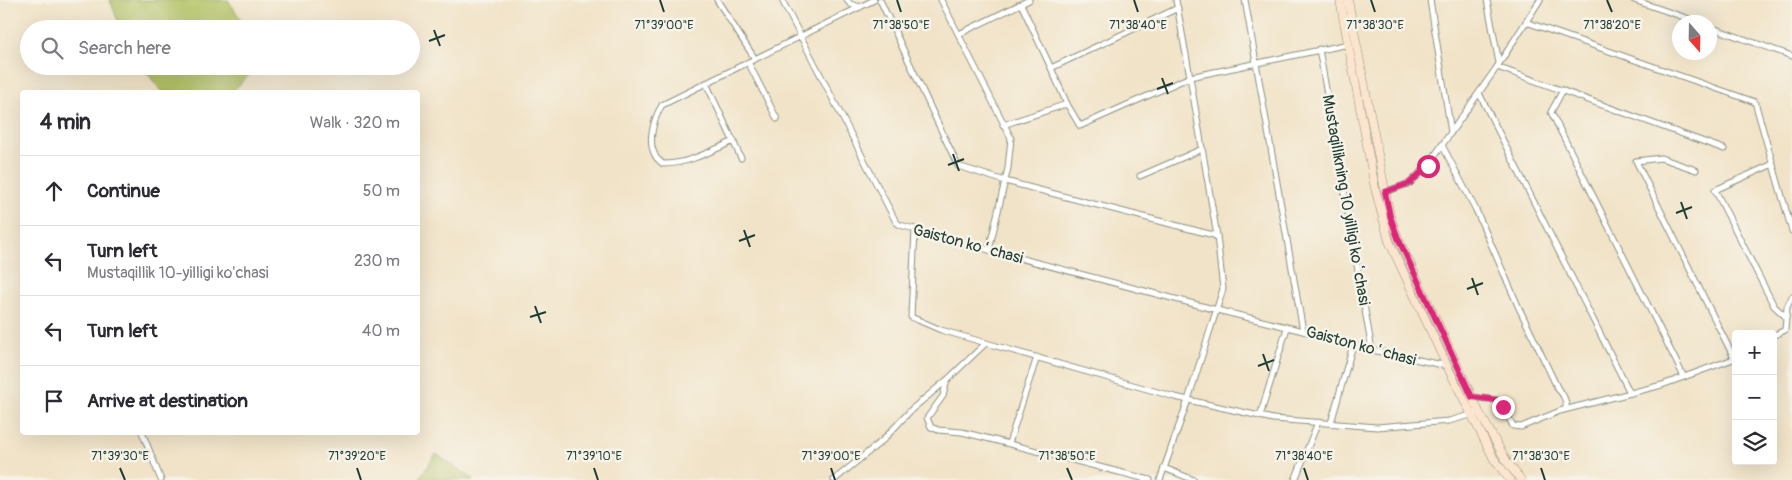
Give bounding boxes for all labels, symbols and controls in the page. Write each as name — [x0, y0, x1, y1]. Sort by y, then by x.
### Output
north arrow — [1672, 15, 1717, 60]
text: 71°39'00"E — [634, 18, 694, 33]
text: 71°38'50"E — [872, 18, 930, 33]
text: 71°38'40"E — [1109, 18, 1167, 33]
text: 71°38'30"E — [1346, 18, 1404, 33]
text: 71°38'20"E — [1583, 18, 1641, 33]
search box — [20, 20, 420, 75]
icon: search — [38, 34, 66, 62]
text: Search here — [78, 36, 171, 60]
street label: Mustaqillikning 10 yilligi koʻchasi — [1318, 93, 1374, 307]
text: 4 min — [40, 109, 91, 136]
text: Walk · 320 m — [310, 113, 400, 133]
route start — [1417, 155, 1440, 178]
icon: ahead — [40, 177, 68, 205]
text: Continue — [87, 179, 160, 203]
text: 50 m — [363, 181, 400, 201]
street label: Gaiston koʻchasi — [911, 220, 1025, 268]
text: Turn left — [87, 239, 157, 263]
icon: left — [40, 247, 68, 275]
text: 230 m — [354, 251, 400, 271]
text: Mustaqillik 10-yilligi ko'chasi — [87, 263, 269, 283]
icon: left — [40, 317, 68, 345]
text: Turn left — [87, 319, 157, 343]
text: 40 m — [362, 321, 400, 341]
street label: Gaiston koʻchasi — [1304, 322, 1418, 370]
map controls — [1732, 330, 1777, 465]
button: + — [1732, 330, 1777, 375]
button: − — [1732, 375, 1777, 420]
icon: arrive — [40, 387, 68, 415]
text: Arrive at destination — [87, 389, 248, 413]
route end — [1492, 396, 1515, 419]
button: layers — [1732, 420, 1777, 465]
text: 71°39'30"E — [91, 449, 149, 464]
text: 71°39'20"E — [328, 449, 386, 464]
text: 71°39'10"E — [566, 449, 622, 464]
text: 71°39'00"E — [801, 449, 861, 464]
text: 71°38'50"E — [1038, 449, 1096, 464]
text: 71°38'40"E — [1275, 449, 1333, 464]
text: 71°38'30"E — [1512, 449, 1570, 464]

